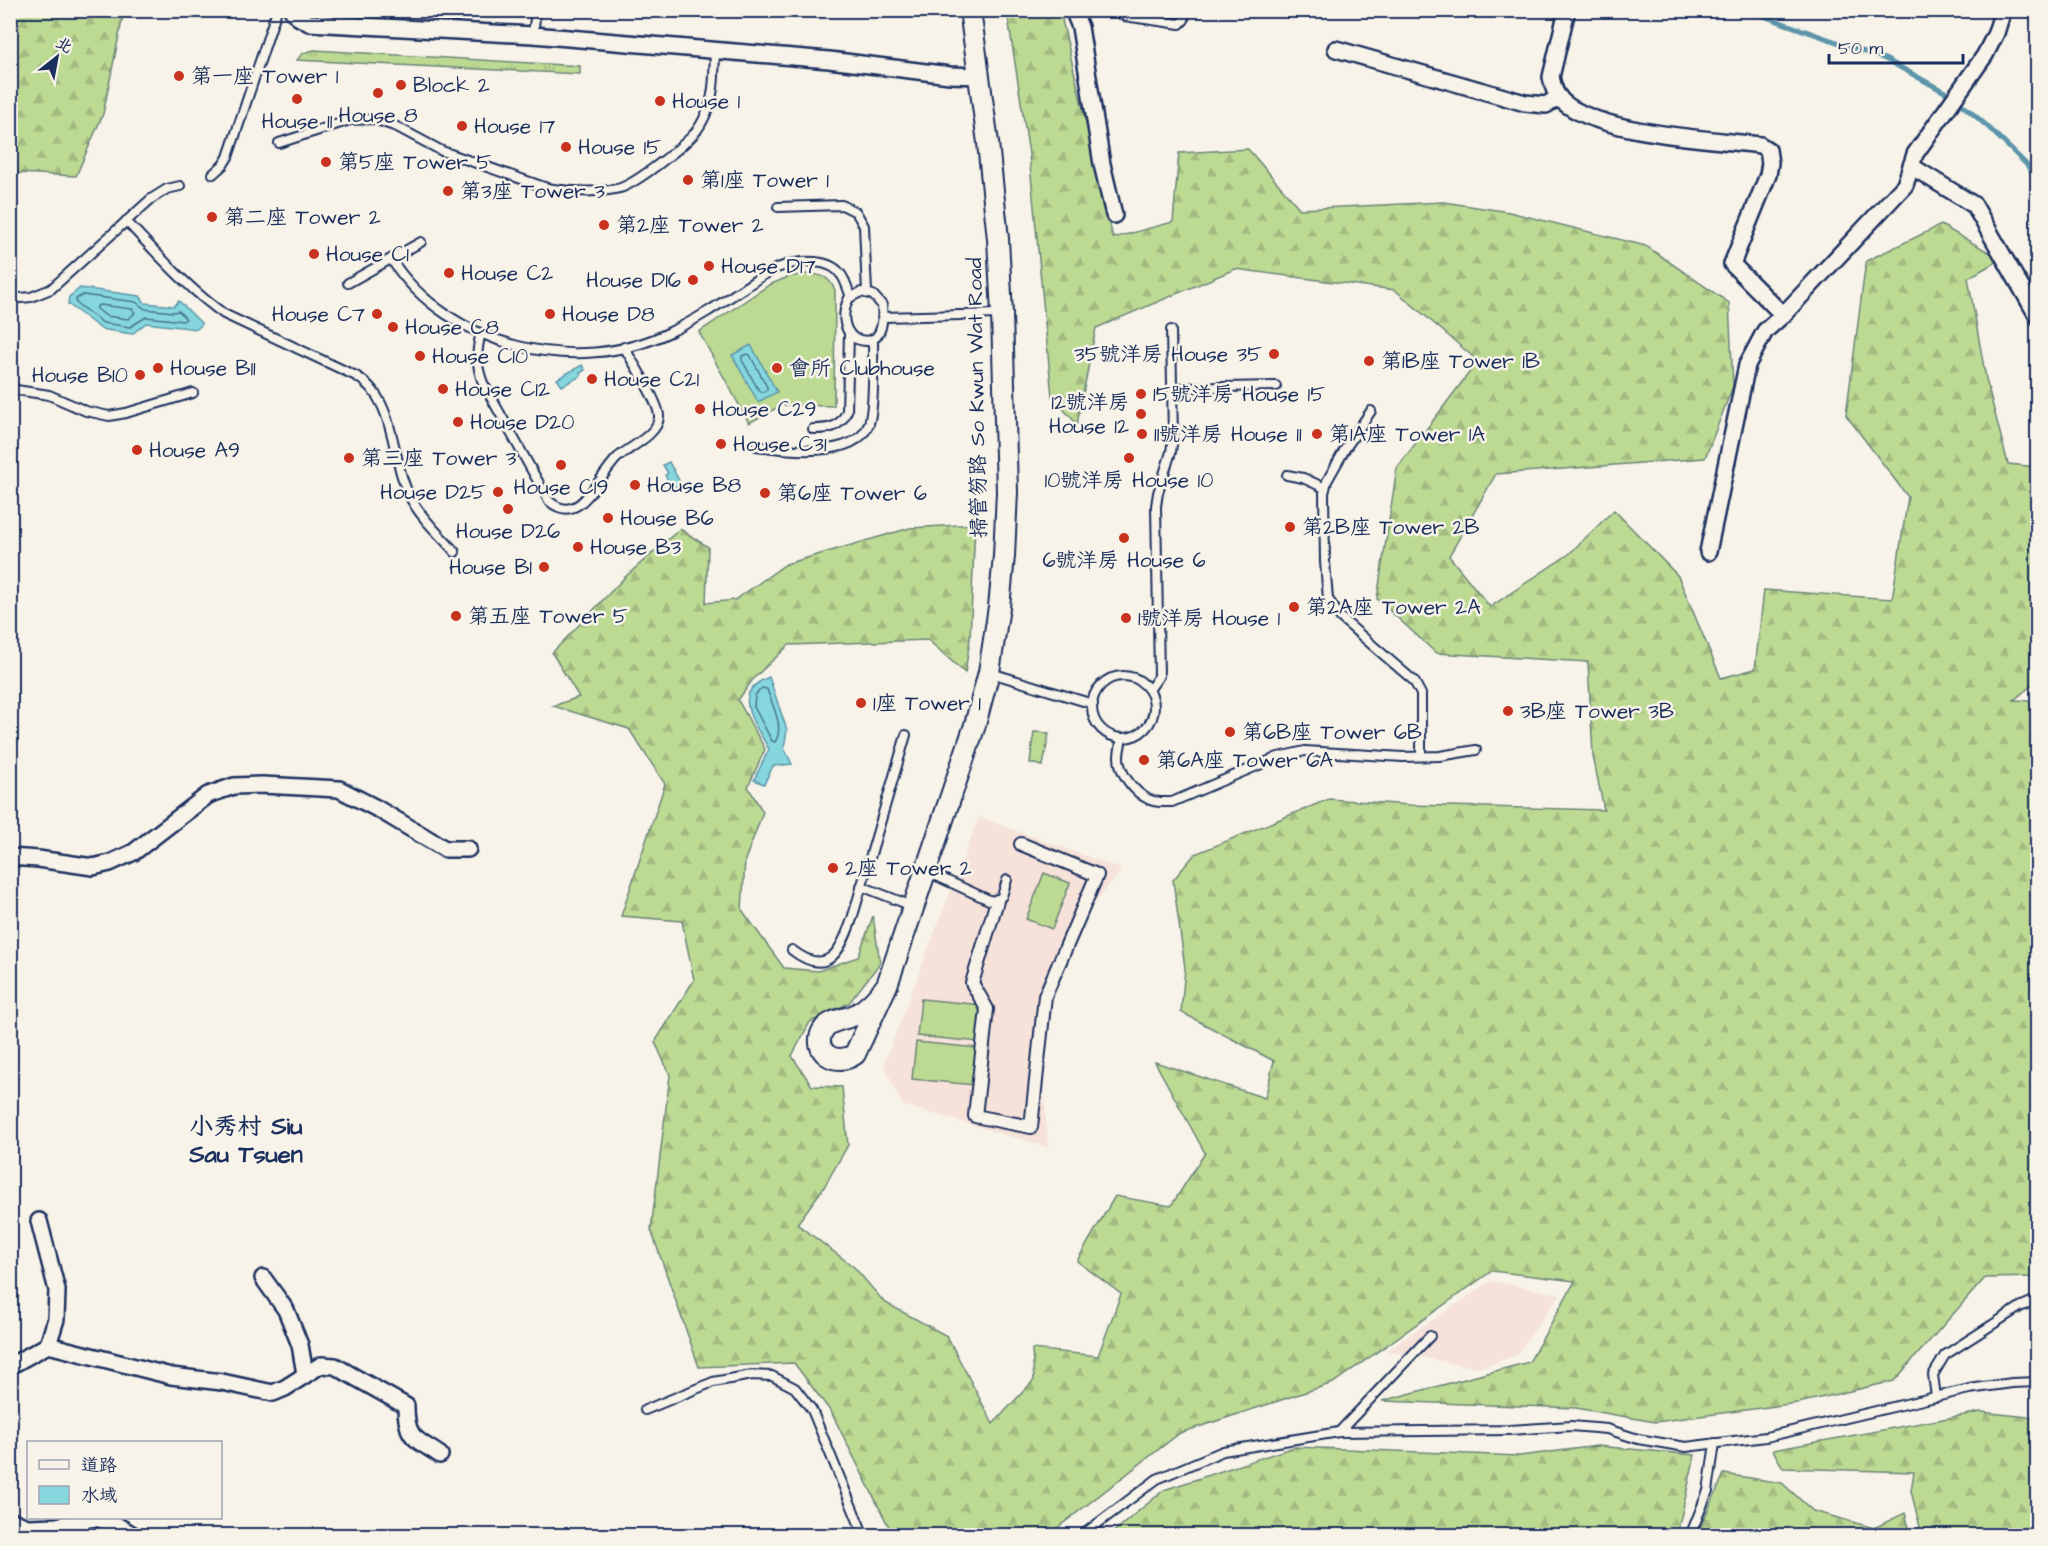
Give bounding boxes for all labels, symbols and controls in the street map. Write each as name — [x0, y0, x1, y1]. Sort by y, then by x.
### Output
north arrow — [27, 27, 87, 87]
scale bar — [1829, 27, 1962, 65]
text: 北 — [52, 31, 77, 59]
text: 50 m — [1838, 36, 1883, 61]
place label: 第一座 Tower 1 — [191, 62, 339, 91]
marker: 第一座 Tower 1 — [172, 69, 186, 83]
place label: Block 2 — [413, 71, 490, 100]
marker: Block 2 — [394, 78, 408, 92]
marker: House 8 — [371, 86, 385, 100]
place label: House 1 — [672, 87, 741, 116]
marker: House 11 — [290, 92, 304, 106]
marker: House 1 — [653, 94, 667, 108]
place label: House 8 — [338, 101, 418, 130]
place label: House 11 — [262, 107, 333, 136]
place label: House 17 — [474, 112, 555, 141]
marker: House 17 — [455, 119, 469, 133]
place label: House 15 — [578, 133, 661, 162]
marker: House 15 — [559, 140, 573, 154]
place label: 第5座 Tower 5 — [338, 148, 492, 177]
marker: 第5座 Tower 5 — [319, 155, 333, 169]
place label: 第1座 Tower 1 — [700, 166, 829, 195]
marker: 第1座 Tower 1 — [681, 173, 695, 187]
place label: 第3座 Tower 3 — [460, 177, 605, 206]
marker: 第3座 Tower 3 — [441, 184, 455, 198]
place label: 第二座 Tower 2 — [224, 203, 381, 232]
marker: 第二座 Tower 2 — [205, 210, 219, 224]
place label: 第2座 Tower 2 — [616, 211, 764, 240]
marker: 第2座 Tower 2 — [597, 218, 611, 232]
place label: House C1 — [326, 240, 409, 269]
marker: House C1 — [307, 247, 321, 261]
place label: House D17 — [721, 252, 816, 281]
street label: 掃管笏路 So Kwun Wat Road — [960, 257, 994, 539]
place label: House C2 — [461, 259, 553, 288]
marker: House D17 — [702, 259, 716, 273]
marker: House C2 — [442, 266, 456, 280]
place label: House D16 — [586, 266, 681, 295]
marker: House D16 — [686, 273, 700, 287]
place label: House C7 — [272, 300, 365, 329]
place label: House D8 — [562, 300, 655, 329]
marker: House C7 — [370, 307, 384, 321]
marker: House D8 — [543, 307, 557, 321]
place label: House C8 — [405, 313, 499, 342]
marker: House C8 — [386, 320, 400, 334]
place label: 35號洋房 House 35 — [1074, 340, 1262, 369]
place label: House C10 — [432, 342, 528, 371]
marker: 35號洋房 House 35 — [1267, 347, 1281, 361]
place label: 第1B座 Tower 1B — [1381, 347, 1540, 376]
marker: House C10 — [413, 349, 427, 363]
place label: House B11 — [170, 354, 256, 383]
place label: 會所 Clubhouse — [789, 354, 935, 383]
marker: 第1B座 Tower 1B — [1362, 354, 1376, 368]
place label: House B10 — [32, 361, 128, 390]
marker: House B11 — [151, 361, 165, 375]
marker: 會所 Clubhouse — [770, 361, 784, 375]
place label: House C21 — [604, 365, 699, 394]
marker: House B10 — [133, 368, 147, 382]
marker: House C21 — [585, 372, 599, 386]
place label: House C12 — [455, 375, 550, 404]
place label: 15號洋房 House 15 — [1153, 380, 1325, 409]
marker: House C12 — [436, 382, 450, 396]
marker: 15號洋房 House 15 — [1134, 387, 1148, 401]
place label: 12號洋房 House 12 — [1049, 388, 1129, 441]
place label: House C29 — [712, 395, 816, 424]
marker: House C29 — [693, 402, 707, 416]
marker: 12號洋房 House 12 — [1134, 407, 1148, 421]
place label: House D20 — [470, 408, 574, 437]
marker: House D20 — [451, 415, 465, 429]
place label: 11號洋房 House 11 — [1154, 420, 1302, 449]
place label: 第1A座 Tower 1A — [1329, 420, 1485, 449]
marker: 11號洋房 House 11 — [1135, 427, 1149, 441]
marker: 第1A座 Tower 1A — [1310, 427, 1324, 441]
place label: House C31 — [733, 430, 827, 459]
place label: House A9 — [149, 436, 240, 465]
marker: House C31 — [714, 437, 728, 451]
marker: House A9 — [130, 443, 144, 457]
place label: 第三座 Tower 3 — [361, 444, 517, 473]
marker: 第三座 Tower 3 — [342, 451, 356, 465]
marker: 10號洋房 House 10 — [1122, 451, 1136, 465]
marker: House C19 — [554, 458, 568, 472]
place label: 10號洋房 House 10 — [1045, 466, 1213, 495]
place label: House B8 — [647, 471, 741, 500]
place label: House C19 — [513, 473, 609, 502]
place label: House D25 — [380, 478, 486, 507]
marker: House B8 — [628, 478, 642, 492]
place label: 第6座 Tower 6 — [777, 479, 927, 508]
marker: House D25 — [491, 485, 505, 499]
marker: 第6座 Tower 6 — [758, 486, 772, 500]
marker: House D26 — [501, 502, 515, 516]
place label: House B6 — [620, 504, 714, 533]
marker: House B6 — [601, 511, 615, 525]
place label: 第2B座 Tower 2B — [1302, 513, 1480, 542]
place label: House D26 — [456, 517, 560, 546]
marker: 第2B座 Tower 2B — [1283, 520, 1297, 534]
marker: 6號洋房 House 6 — [1117, 531, 1131, 545]
place label: House B3 — [590, 533, 681, 562]
marker: House B3 — [571, 540, 585, 554]
place label: 6號洋房 House 6 — [1042, 546, 1206, 575]
place label: House B1 — [449, 553, 532, 582]
marker: House B1 — [537, 560, 551, 574]
place label: 第2A座 Tower 2A — [1306, 593, 1481, 622]
marker: 第2A座 Tower 2A — [1287, 600, 1301, 614]
place label: 第五座 Tower 5 — [468, 602, 628, 631]
place label: 1號洋房 House 1 — [1138, 604, 1281, 633]
marker: 第五座 Tower 5 — [449, 609, 463, 623]
marker: 1號洋房 House 1 — [1119, 611, 1133, 625]
place label: 1座 Tower 1 — [873, 689, 981, 718]
marker: 1座 Tower 1 — [854, 696, 868, 710]
place label: 3B座 Tower 3B — [1520, 697, 1674, 726]
marker: 3B座 Tower 3B — [1501, 704, 1515, 718]
place label: 第6B座 Tower 6B — [1242, 718, 1422, 747]
marker: 第6B座 Tower 6B — [1223, 725, 1237, 739]
place label: 第6A座 Tower 6A — [1156, 746, 1333, 775]
marker: 第6A座 Tower 6A — [1137, 753, 1151, 767]
place label: 2座 Tower 2 — [845, 854, 972, 883]
marker: 2座 Tower 2 — [826, 861, 840, 875]
district label: 小秀村 Siu Sau Tsuen — [188, 1110, 303, 1172]
legend — [27, 1441, 222, 1519]
text: 道路 — [81, 1453, 117, 1478]
text: 水域 — [81, 1483, 117, 1508]

